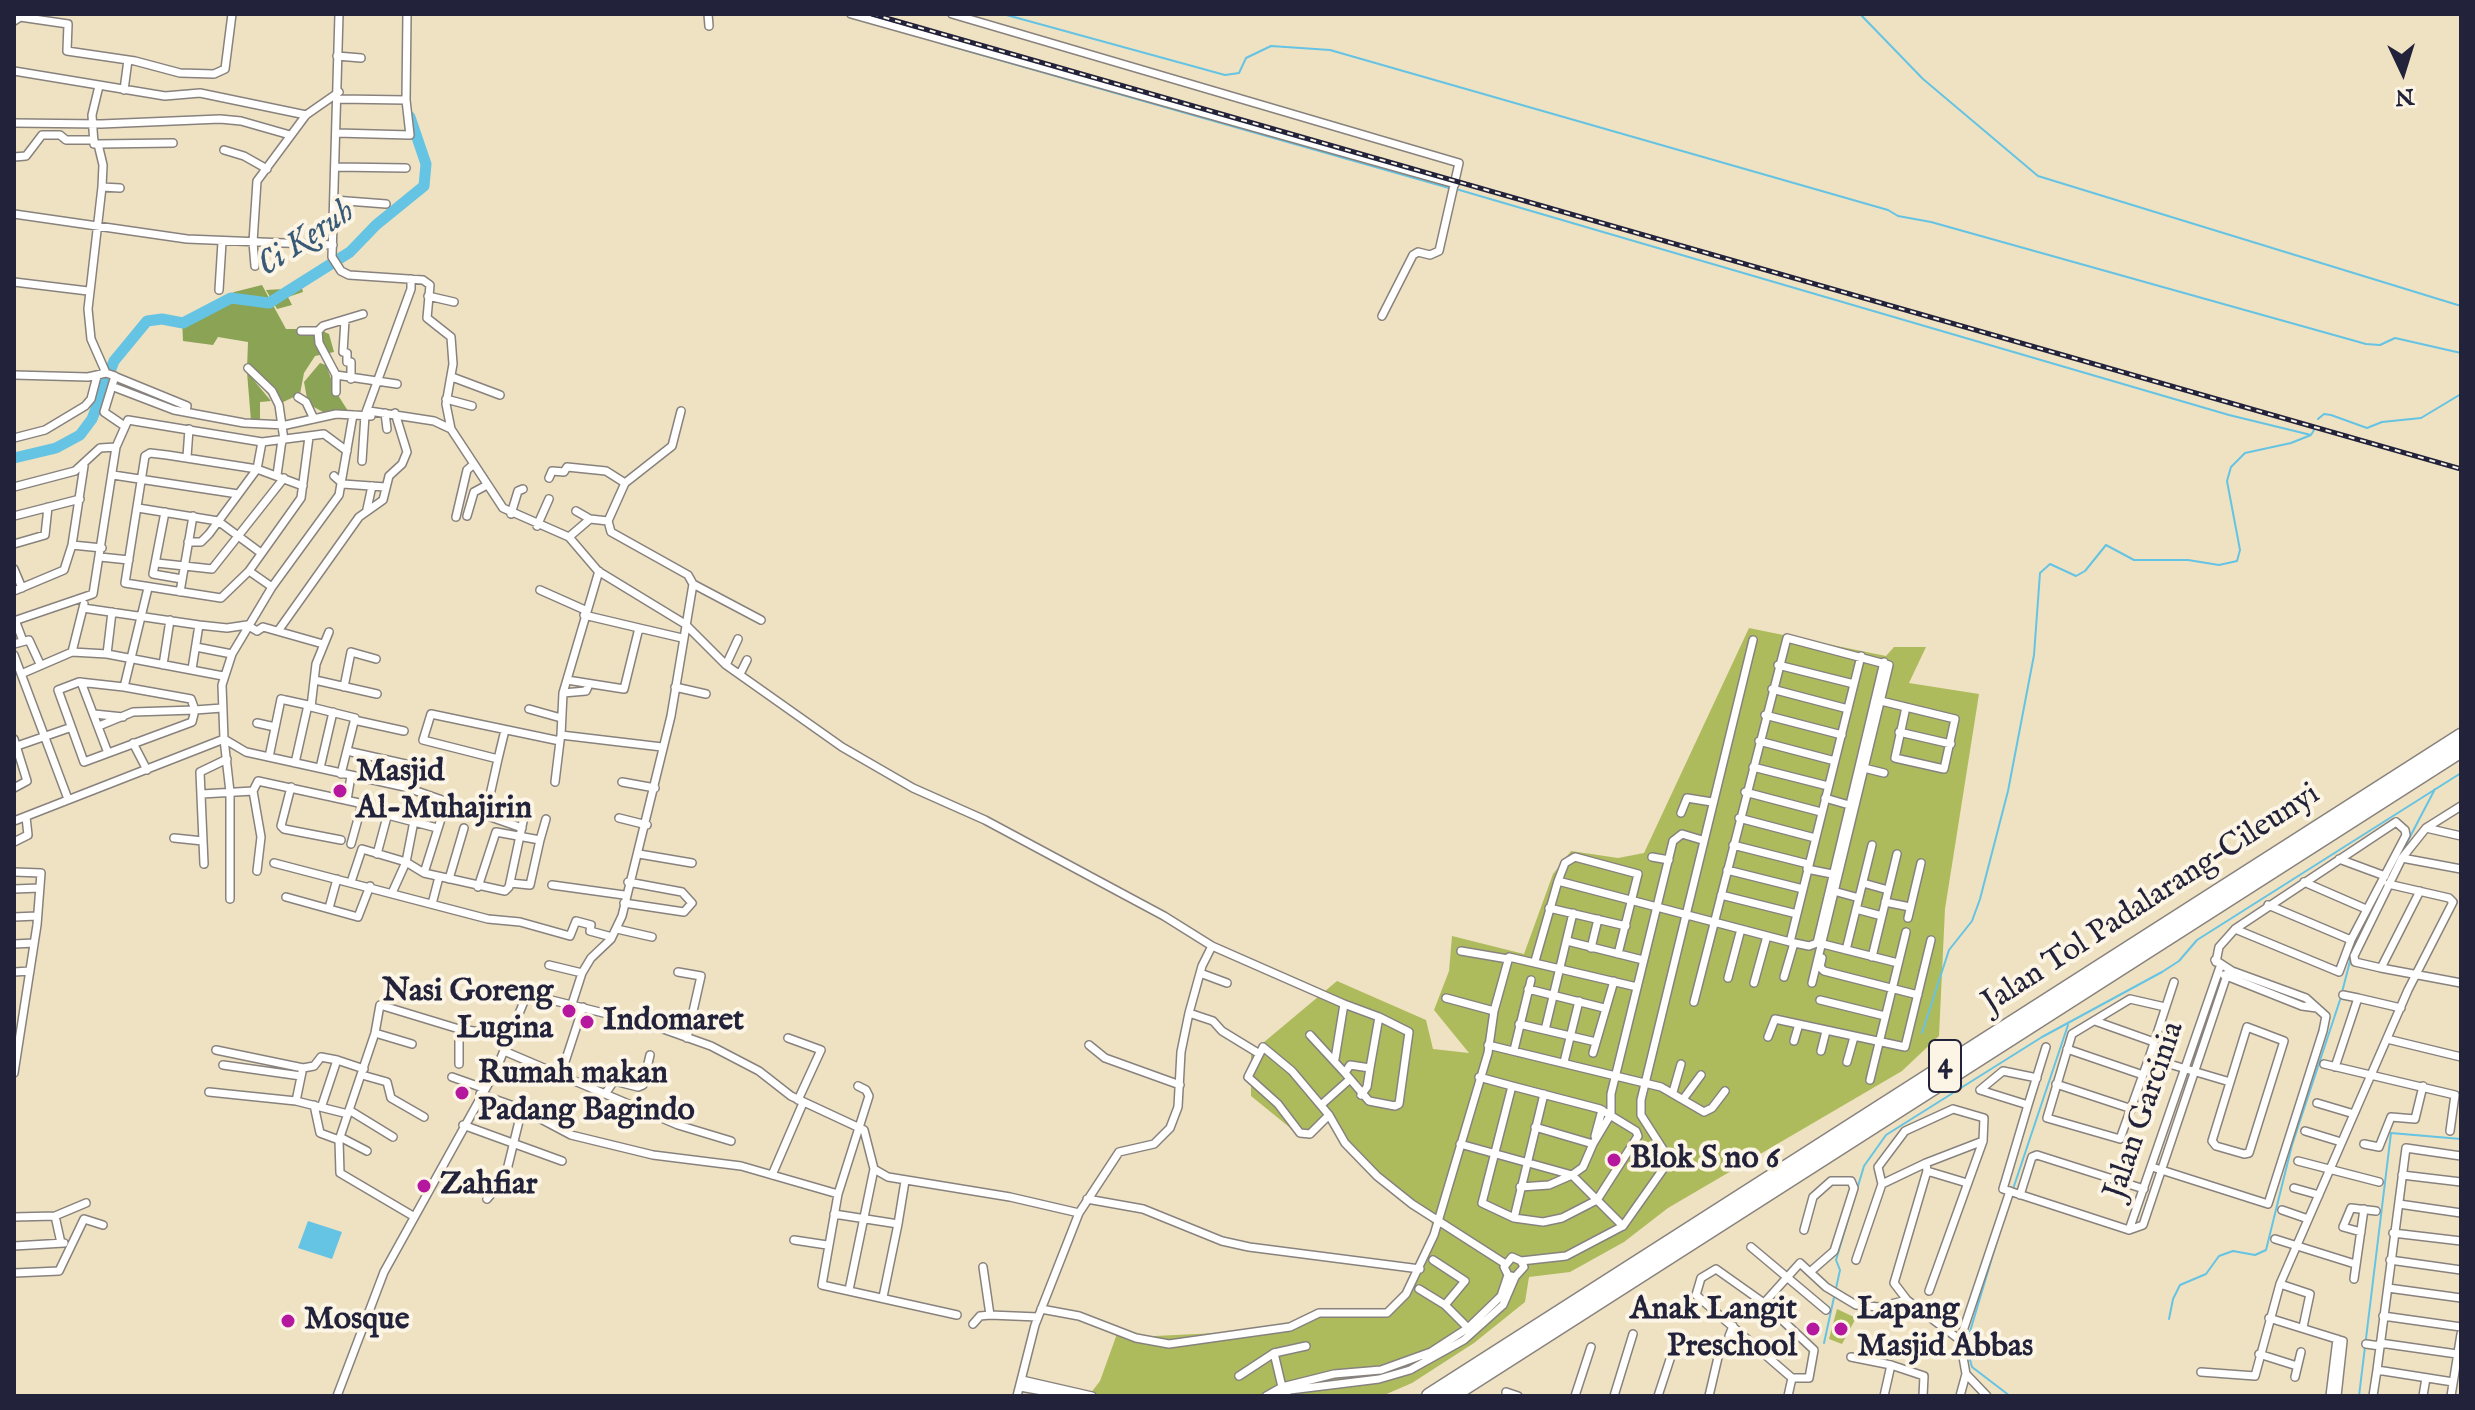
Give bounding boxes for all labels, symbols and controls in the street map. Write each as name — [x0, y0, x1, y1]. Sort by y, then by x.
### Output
north arrow — [2363, 32, 2443, 112]
text: N — [2394, 81, 2415, 111]
water label: Ci Keruh — [251, 193, 363, 287]
place label: Masjid Al-Muhajirin — [356, 754, 532, 829]
street label: Jalan Tol Padalarang–Cileunyi — [1976, 776, 2328, 1024]
marker: Masjid Al-Muhajirin — [331, 782, 349, 800]
place label: Nasi Goreng Lugina — [382, 974, 553, 1049]
marker: Nasi Goreng Lugina — [560, 1002, 578, 1020]
place label: Indomaret — [603, 1003, 744, 1041]
marker: Indomaret — [578, 1013, 596, 1031]
street label: Jalan Garcinia — [2098, 1017, 2194, 1205]
road number: 4 — [1929, 1040, 1961, 1092]
place label: Rumah makan Padang Bagindo — [478, 1056, 695, 1131]
marker: Rumah makan Padang Bagindo — [453, 1084, 471, 1102]
place label: Blok S no 6 — [1630, 1141, 1779, 1179]
marker: Blok S no 6 — [1605, 1151, 1623, 1169]
place label: Zahfiar — [440, 1167, 538, 1205]
marker: Zahfiar — [415, 1177, 433, 1195]
place label: Anak Langit Preschool — [1630, 1292, 1797, 1367]
place label: Lapang Masjid Abbas — [1857, 1292, 2033, 1367]
place label: Mosque — [304, 1302, 409, 1340]
marker: Mosque — [279, 1312, 297, 1330]
marker: Anak Langit Preschool — [1804, 1320, 1822, 1338]
marker: Lapang Masjid Abbas — [1832, 1320, 1850, 1338]

